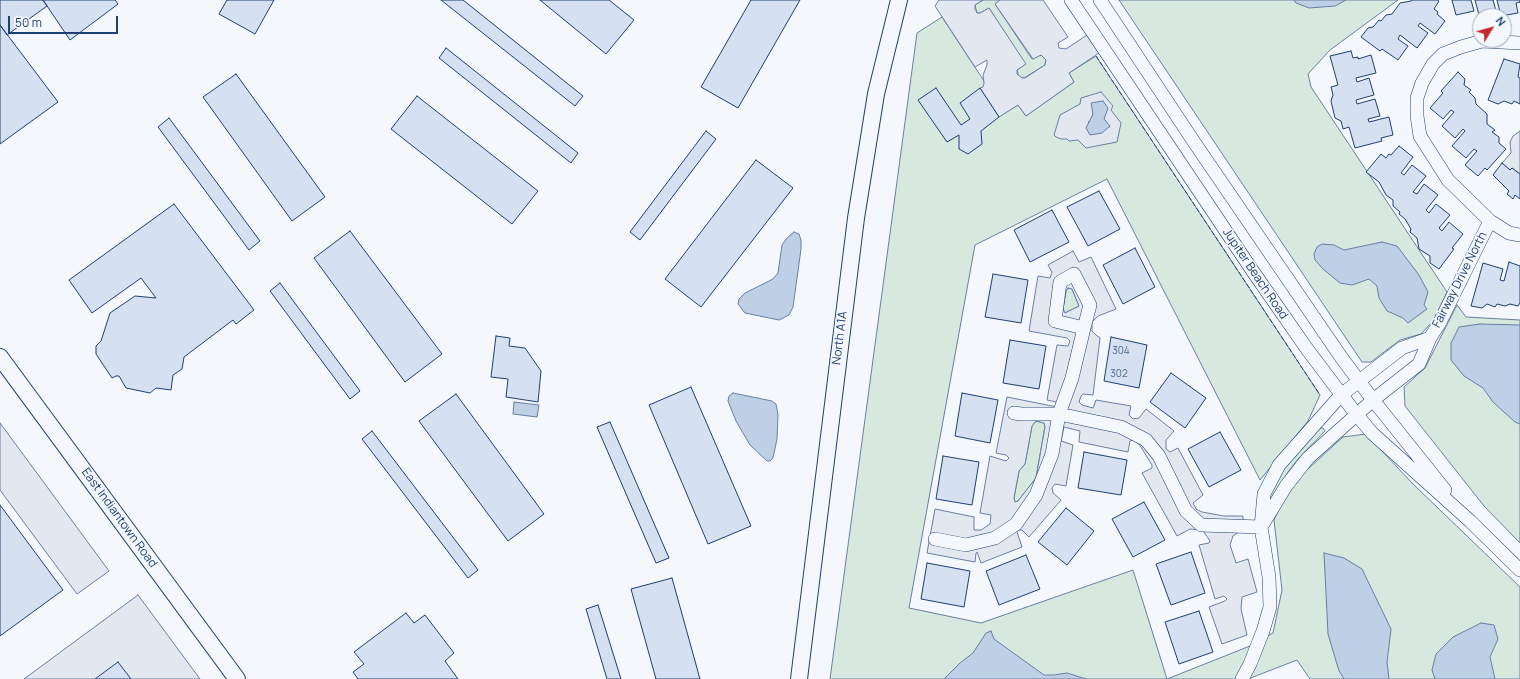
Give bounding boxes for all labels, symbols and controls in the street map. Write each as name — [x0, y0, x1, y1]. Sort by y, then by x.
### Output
scale bar — [10, 8, 120, 34]
north arrow — [1472, 8, 1512, 48]
text: N — [1493, 13, 1510, 29]
text: 50 m — [15, 14, 42, 31]
street label: Jupiter Beach Road — [1219, 226, 1291, 322]
street label: Fairway Drive North — [1430, 230, 1490, 330]
street label: North A1A — [830, 310, 850, 366]
house number: 304 — [1112, 345, 1130, 357]
house number: 302 — [1110, 368, 1128, 380]
street label: East Indiantown Road — [78, 466, 160, 570]

